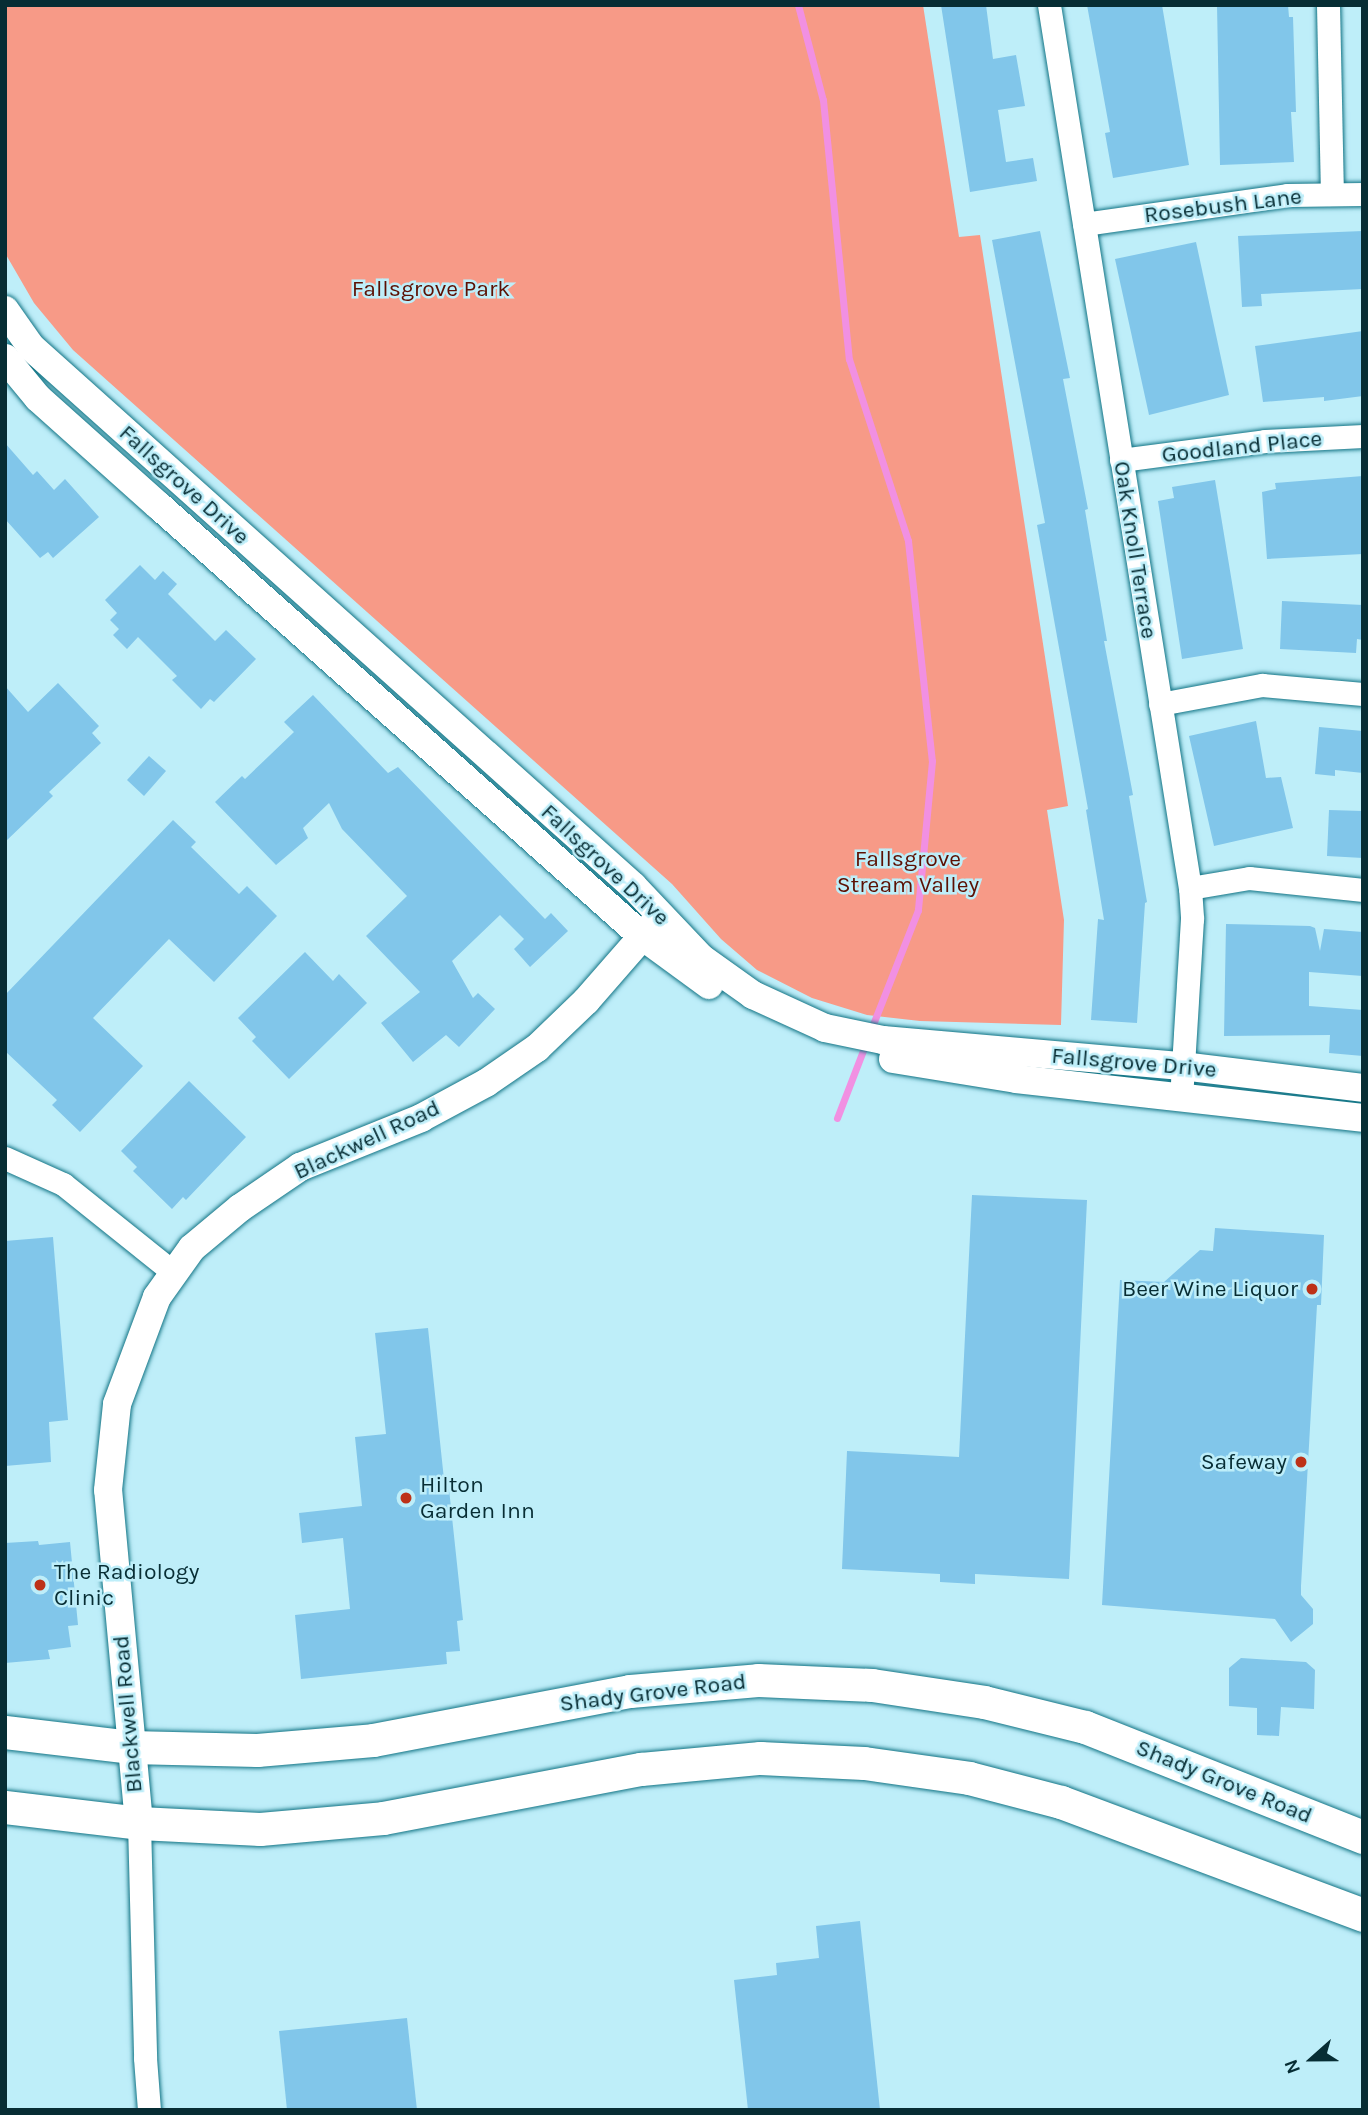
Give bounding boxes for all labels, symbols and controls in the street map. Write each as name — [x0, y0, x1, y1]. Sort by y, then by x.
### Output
street label: Rosebush Lane — [1143, 183, 1303, 229]
park label: Fallsgrove Park — [352, 275, 510, 303]
street label: Fallsgrove Drive — [113, 419, 255, 551]
street label: Goodland Place — [1160, 425, 1324, 469]
street label: Oak Knoll Terrace — [1107, 459, 1163, 641]
street label: Fallsgrove Drive — [535, 798, 675, 932]
park label: Fallsgrove Stream Valley — [837, 845, 979, 899]
street label: Fallsgrove Drive — [1050, 1042, 1218, 1084]
street label: Blackwell Road — [290, 1094, 444, 1186]
place label: Beer Wine Liquor — [1122, 1275, 1298, 1303]
marker: Beer Wine Liquor — [1304, 1281, 1320, 1297]
place label: Safeway — [1201, 1448, 1287, 1476]
marker: Safeway — [1293, 1454, 1309, 1470]
place label: Hilton Garden Inn — [420, 1471, 535, 1525]
marker: Hilton Garden Inn — [398, 1490, 414, 1506]
place label: The Radiology Clinic — [54, 1558, 200, 1612]
marker: The Radiology Clinic — [32, 1577, 48, 1593]
street label: Blackwell Road — [107, 1634, 149, 1794]
street label: Shady Grove Road — [558, 1668, 748, 1718]
street label: Shady Grove Road — [1132, 1734, 1316, 1830]
north arrow — [1277, 2024, 1347, 2094]
text: N — [1280, 2056, 1305, 2077]

